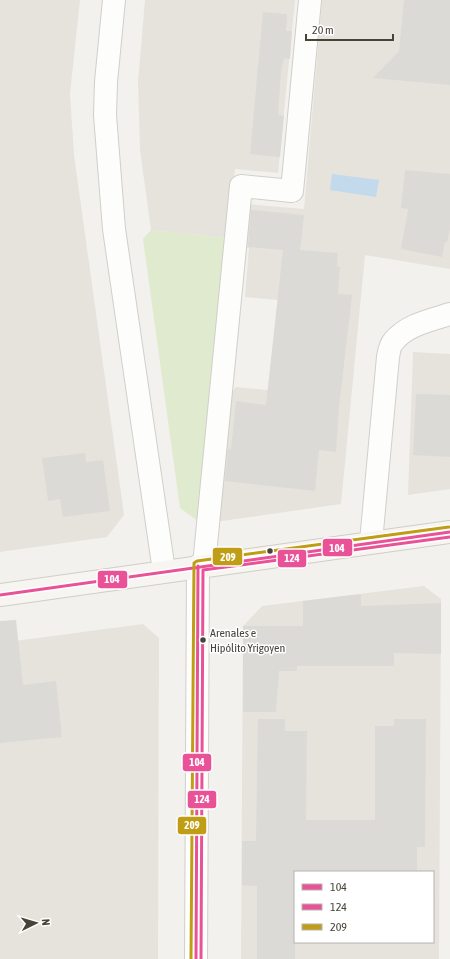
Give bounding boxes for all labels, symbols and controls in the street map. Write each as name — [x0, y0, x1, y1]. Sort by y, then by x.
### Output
scale bar — [306, 16, 393, 42]
text: 20 m — [312, 23, 334, 37]
line badge: 104 — [322, 538, 353, 557]
text: 104 — [329, 542, 345, 554]
unlabelled marker — [265, 546, 275, 556]
line badge: 209 — [212, 547, 243, 566]
line badge: 124 — [277, 549, 307, 568]
text: 209 — [220, 551, 236, 563]
text: 124 — [284, 552, 300, 564]
line badge: 104 — [97, 570, 128, 589]
text: 104 — [104, 573, 120, 585]
place label: Arenales e Hipólito Yrigoyen — [210, 626, 285, 655]
marker: Arenales e Hipólito Yrigoyen — [198, 635, 208, 645]
line badge: 104 — [182, 753, 212, 772]
text: 104 — [189, 756, 205, 768]
line badge: 124 — [187, 790, 217, 809]
text: 124 — [194, 793, 210, 805]
line badge: 209 — [177, 816, 207, 835]
text: 209 — [184, 819, 200, 831]
legend — [294, 871, 434, 943]
text: 104 — [330, 880, 347, 894]
text: 124 — [330, 900, 347, 914]
north arrow — [16, 903, 56, 943]
text: N — [40, 918, 52, 926]
text: 209 — [330, 920, 347, 934]

